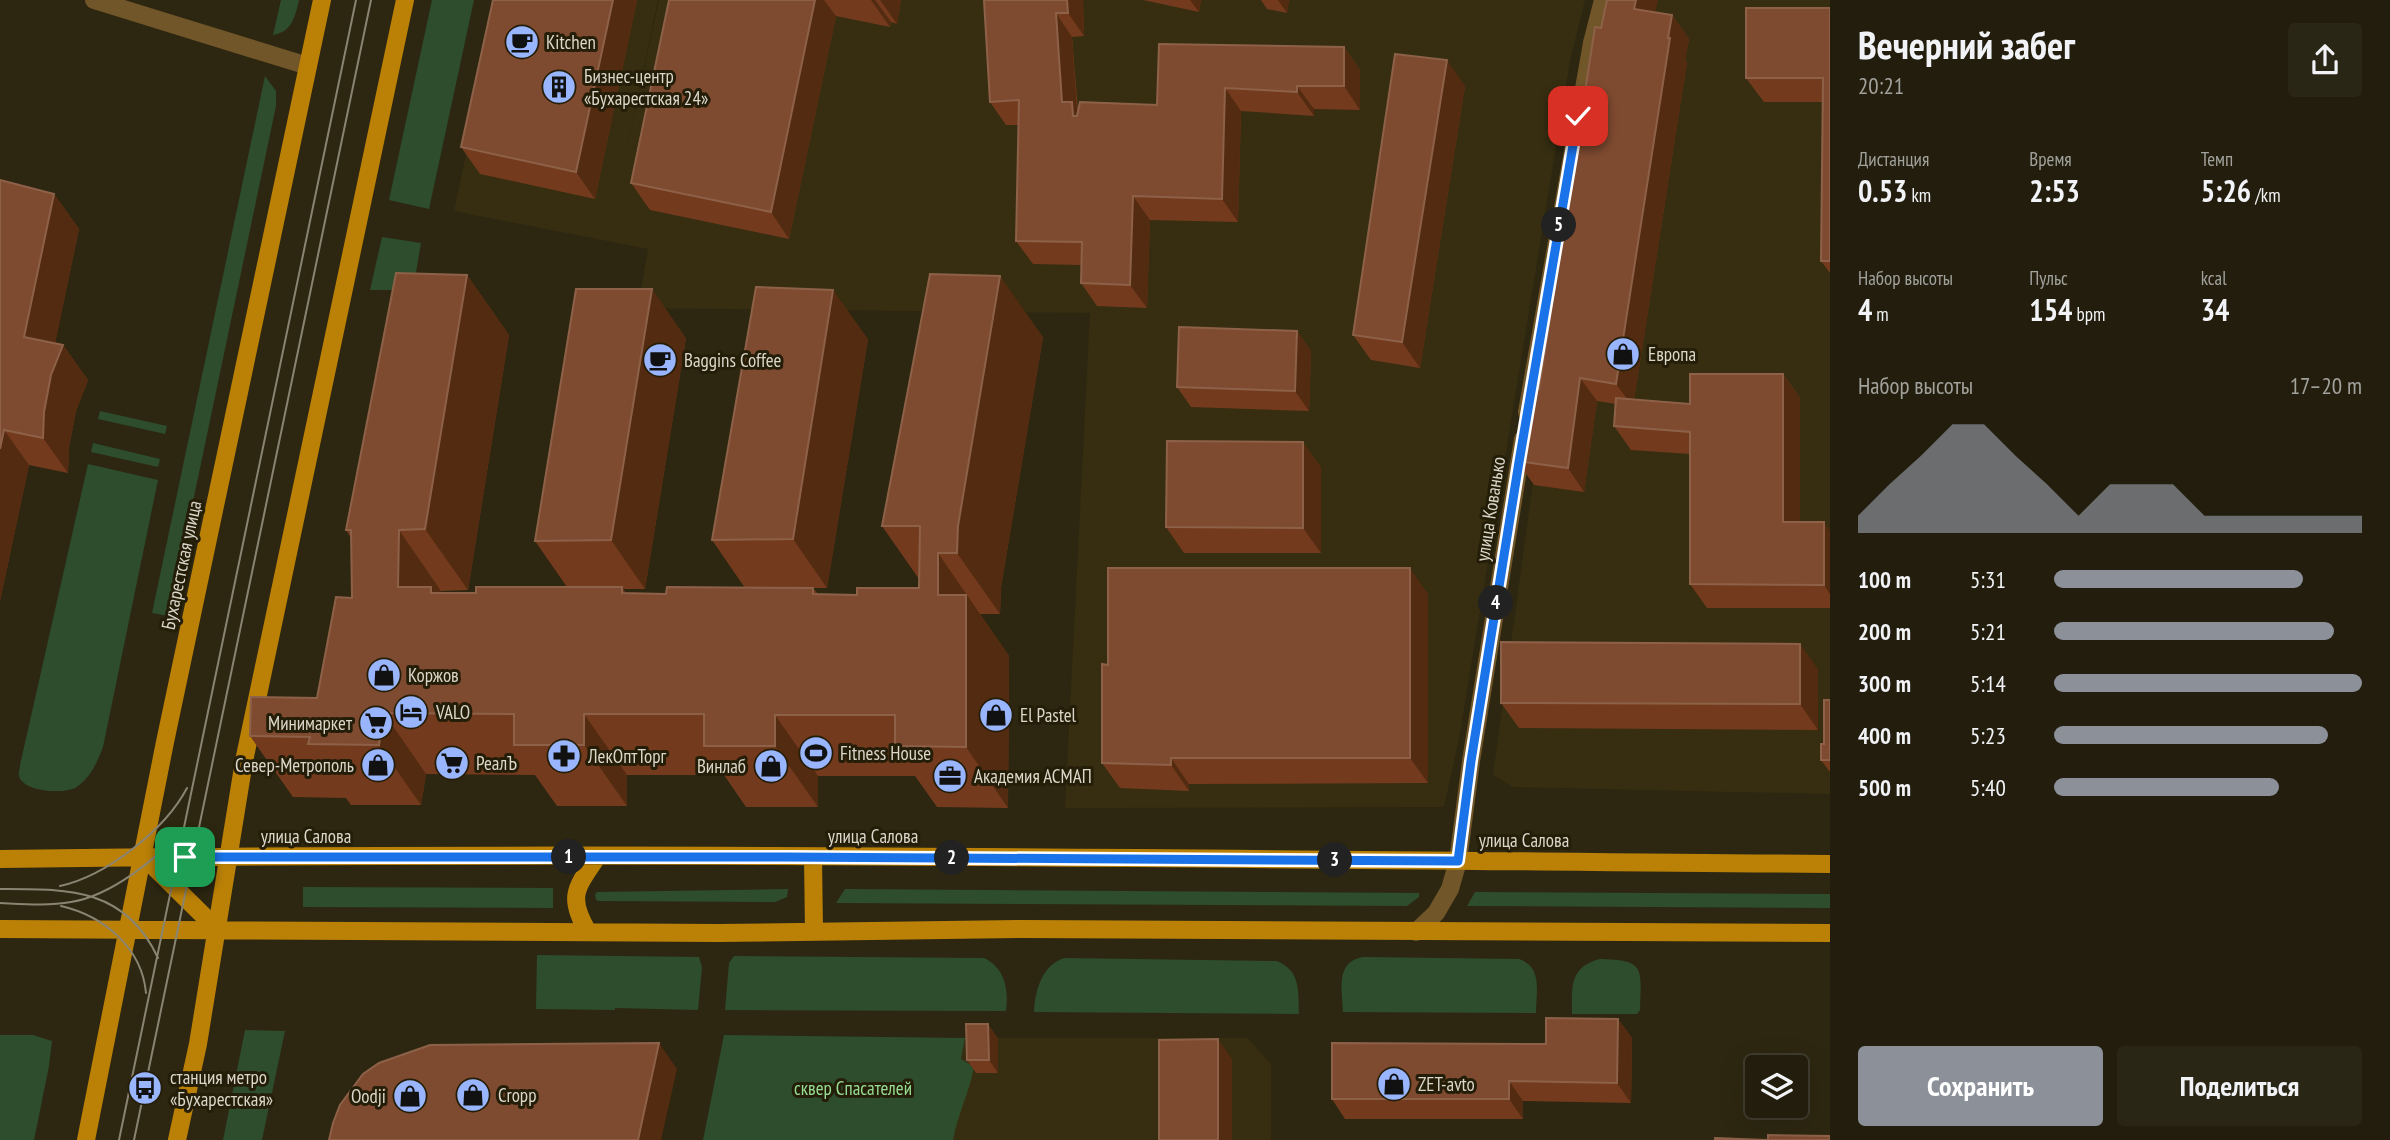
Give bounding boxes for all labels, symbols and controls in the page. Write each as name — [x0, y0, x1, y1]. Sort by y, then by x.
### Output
text: Вечерний забег — [1858, 20, 2075, 69]
cafe icon: Kitchen — [503, 23, 541, 61]
button: share — [2288, 23, 2362, 97]
place label: Kitchen — [546, 30, 596, 54]
place label: Бизнес-центр «Бухарестская 24» — [584, 64, 708, 110]
building icon: Бизнес-центр «Бухарестская 24» — [540, 68, 578, 106]
text: 20:21 — [1858, 71, 1904, 100]
pin — [1548, 86, 1608, 146]
icon: check — [1559, 97, 1597, 135]
text: Дистанция — [1858, 147, 1929, 171]
text: Время — [2029, 147, 2072, 171]
text: Темп — [2201, 147, 2233, 171]
text: 0.53 — [1858, 171, 1907, 210]
text: 2:53 — [2029, 171, 2080, 210]
text: 5:26 — [2201, 171, 2251, 210]
text: km — [1907, 183, 1931, 207]
text: /km — [2251, 183, 2281, 207]
pin: 5 — [1542, 208, 1576, 243]
text: 5 — [1554, 212, 1563, 236]
text: Набор высоты — [1858, 266, 1953, 290]
text: Пульс — [2029, 266, 2068, 290]
text: kcal — [2201, 266, 2227, 290]
text: 4 — [1858, 290, 1872, 329]
text: 154 — [2029, 290, 2072, 329]
text: 34 — [2201, 290, 2229, 329]
text: m — [1872, 302, 1889, 326]
text: bpm — [2072, 302, 2105, 326]
shop icon: Европа — [1604, 335, 1642, 373]
cafe icon: Baggins Coffee — [641, 341, 679, 379]
place label: Европа — [1648, 342, 1696, 366]
place label: Baggins Coffee — [684, 348, 781, 372]
text: Набор высоты — [1858, 371, 1973, 400]
text: 17–20 m — [2290, 371, 2362, 400]
street label: улица Кованько — [1470, 455, 1510, 563]
street label: Бухарестская улица — [156, 498, 206, 632]
text: 100 m — [1858, 565, 1911, 594]
text: 5:31 — [1970, 565, 2006, 594]
pin: 4 — [1478, 586, 1514, 620]
text: 4 — [1491, 590, 1500, 614]
text: 200 m — [1858, 617, 1911, 646]
text: 5:21 — [1970, 617, 2006, 646]
shop icon: Коржов — [365, 656, 403, 694]
place label: Коржов — [408, 663, 459, 687]
text: 300 m — [1858, 669, 1911, 698]
text: 5:14 — [1970, 669, 2006, 698]
hotel icon: VALO — [392, 693, 430, 731]
shop icon: El Pastel — [977, 696, 1015, 734]
place label: VALO — [435, 700, 470, 724]
place label: El Pastel — [1020, 703, 1077, 727]
supermarket icon: Минимаркет — [357, 704, 395, 742]
place label: Минимаркет — [268, 711, 353, 735]
text: 400 m — [1858, 721, 1911, 750]
text: 5:23 — [1970, 721, 2006, 750]
sports icon: Fitness House — [797, 734, 835, 772]
pharmacy icon: ЛекОптТорг — [545, 737, 583, 775]
place label: Fitness House — [840, 741, 931, 765]
supermarket icon: РеалЪ — [433, 744, 471, 782]
place label: ЛекОптТорг — [587, 744, 666, 768]
shop icon: Север-Метрополь — [359, 746, 397, 784]
shop icon: Винлаб — [752, 747, 790, 785]
place label: РеалЪ — [476, 751, 517, 775]
place label: Север-Метрополь — [235, 753, 354, 777]
place label: Винлаб — [697, 754, 746, 778]
office icon: Академия АСМАП — [931, 757, 969, 795]
place label: Академия АСМАП — [974, 764, 1092, 788]
text: 500 m — [1858, 773, 1911, 802]
text: 5:40 — [1970, 773, 2006, 802]
street label: улица Салова — [261, 824, 351, 848]
street label: улица Салова — [828, 824, 918, 848]
pin — [155, 827, 215, 887]
street label: улица Салова — [1479, 828, 1569, 852]
icon: arrive — [166, 838, 204, 876]
pin: 1 — [552, 840, 586, 874]
pin: 2 — [934, 840, 970, 876]
pin: 3 — [1318, 842, 1352, 878]
text: 1 — [564, 844, 573, 868]
text: 2 — [947, 845, 956, 869]
text: 3 — [1330, 847, 1339, 871]
button: Сохранить — [1858, 1046, 2103, 1126]
button: Поделиться — [2117, 1046, 2362, 1126]
map controls — [1745, 1055, 1808, 1118]
button: layers — [1745, 1055, 1808, 1118]
place label: станция метро «Бухарестская» — [170, 1065, 273, 1111]
shop icon: ZET-avto — [1375, 1065, 1413, 1103]
bus stop icon: станция метро «Бухарестская» — [126, 1069, 164, 1107]
place label: ZET-avto — [1418, 1072, 1475, 1096]
shop icon: Cropp — [454, 1076, 492, 1114]
park label: cквер Спасателей — [794, 1076, 912, 1100]
shop icon: Oodji — [391, 1077, 429, 1115]
place label: Cropp — [498, 1083, 536, 1107]
place label: Oodji — [351, 1084, 386, 1108]

